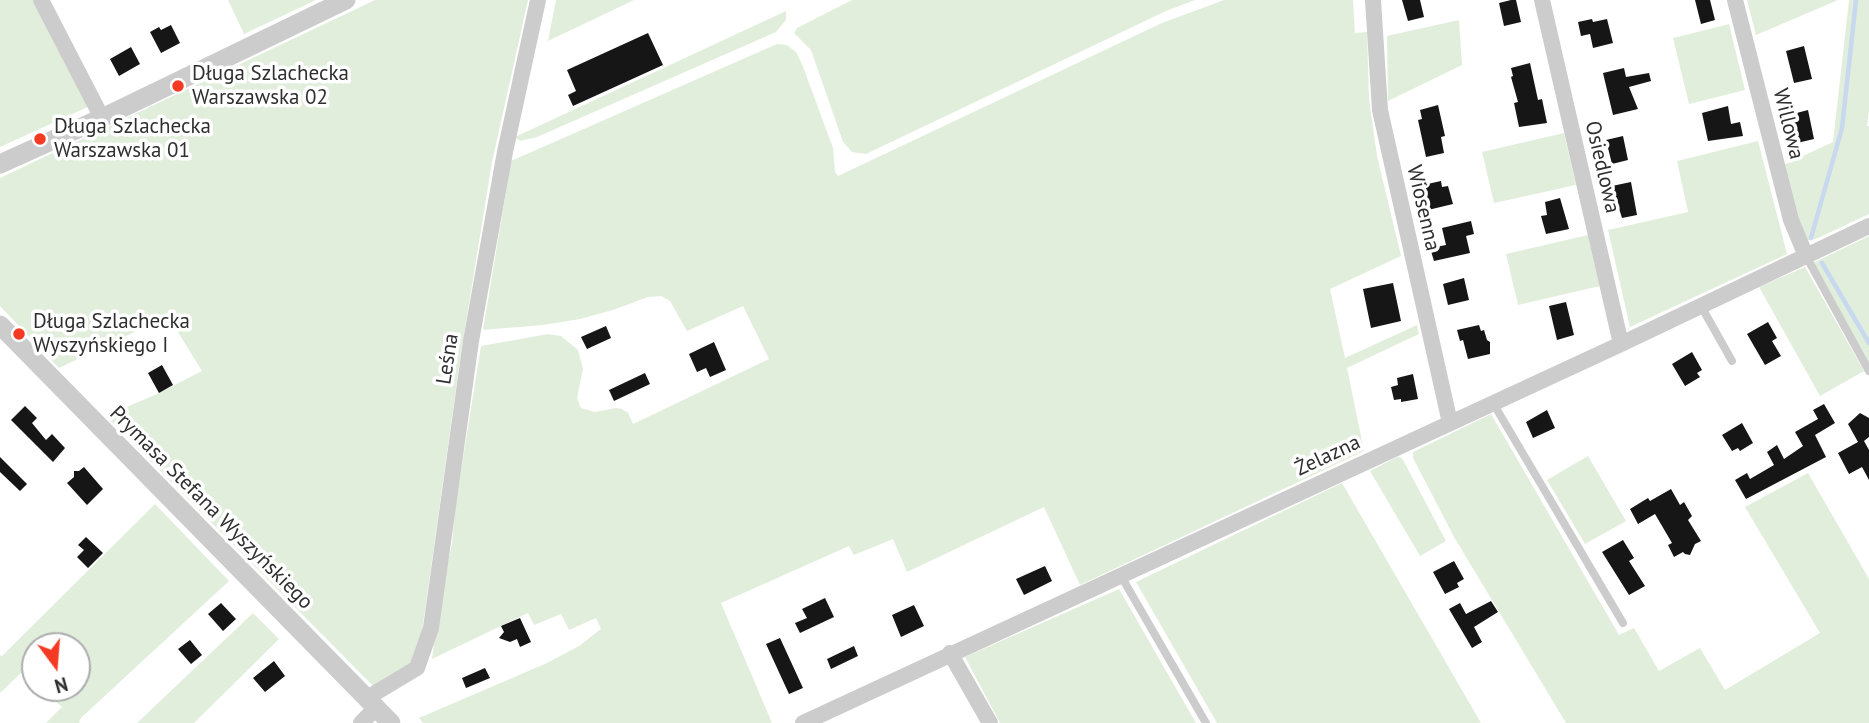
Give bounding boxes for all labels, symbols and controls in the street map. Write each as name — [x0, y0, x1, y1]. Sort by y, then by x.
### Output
place label: Długa Szlachecka Warszawska 02 — [192, 61, 349, 111]
marker: Długa Szlachecka Warszawska 02 — [170, 78, 186, 94]
street label: Willowa — [1767, 86, 1809, 162]
place label: Długa Szlachecka Warszawska 01 — [54, 114, 211, 164]
street label: Osiedlowa — [1579, 118, 1625, 216]
marker: Długa Szlachecka Warszawska 01 — [32, 131, 48, 147]
street label: Wiosenna — [1401, 163, 1445, 253]
place label: Długa Szlachecka Wyszyńskiego I — [33, 309, 190, 359]
marker: Długa Szlachecka Wyszyńskiego I — [11, 326, 27, 342]
street label: Leśna — [432, 332, 464, 386]
street label: Prymasa Stefana Wyszyńskiego — [104, 401, 318, 615]
street label: Żelazna — [1291, 430, 1365, 482]
north arrow — [21, 632, 91, 702]
text: N — [52, 672, 71, 699]

